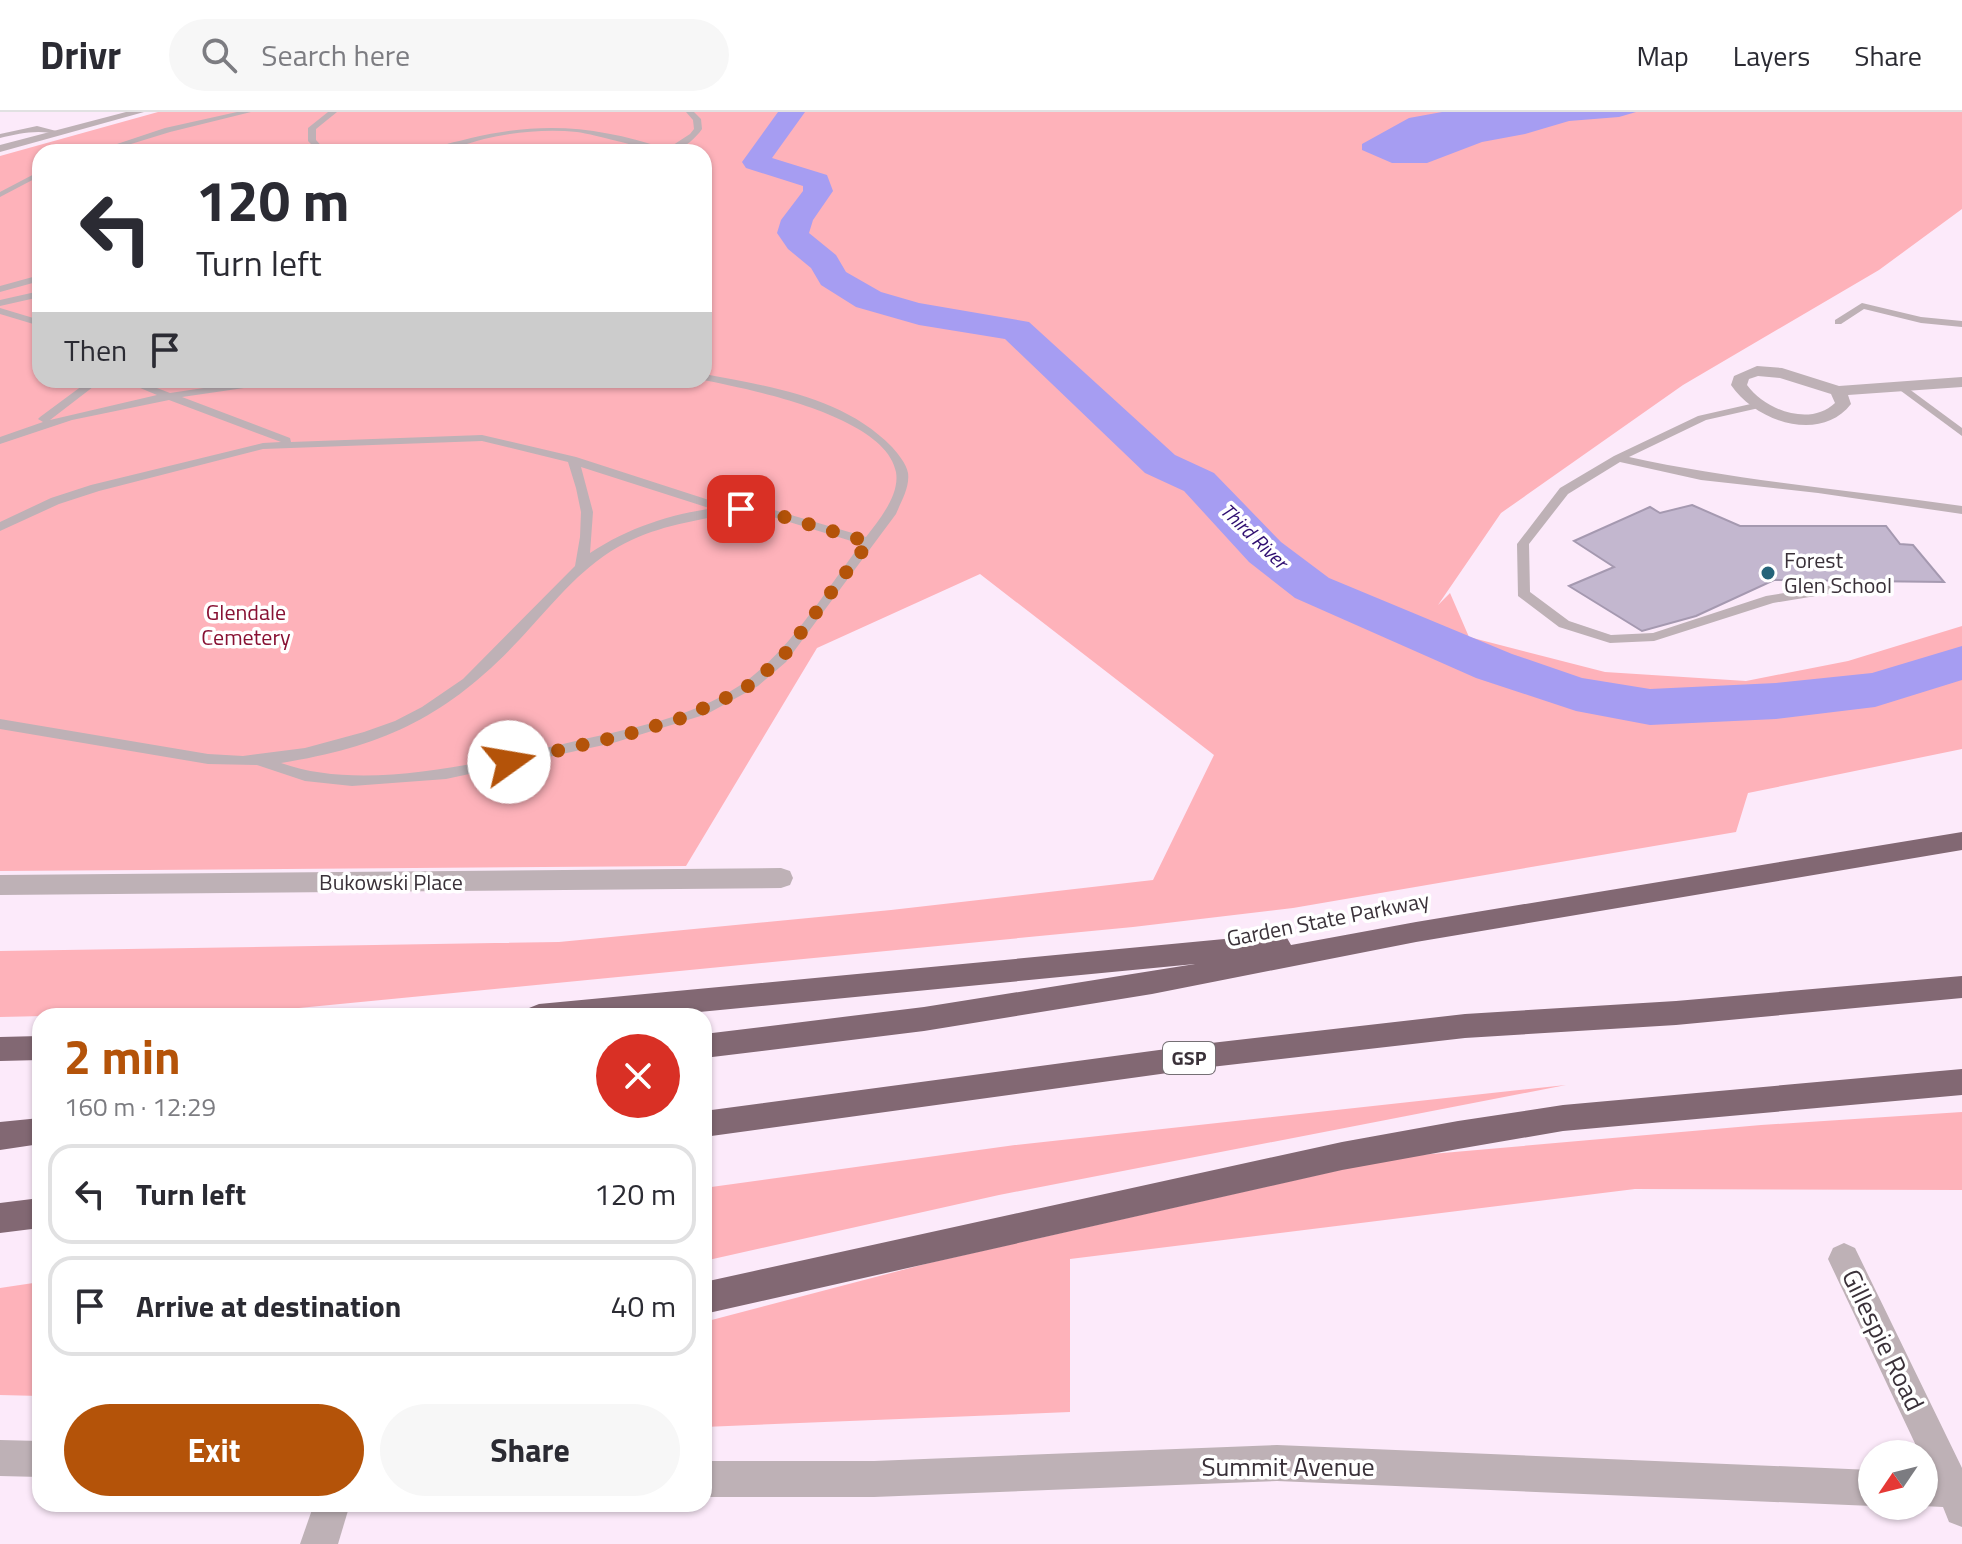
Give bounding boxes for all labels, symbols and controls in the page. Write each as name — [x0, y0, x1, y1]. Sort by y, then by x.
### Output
search box — [169, 19, 729, 91]
text: Drivr — [40, 26, 121, 84]
text: Search here — [261, 32, 410, 78]
icon: search — [197, 33, 241, 77]
text: Map — [1636, 34, 1689, 77]
text: Layers — [1733, 34, 1810, 77]
text: Share — [1854, 34, 1922, 77]
text: 120 m — [196, 158, 349, 243]
icon: left — [64, 176, 168, 280]
text: Turn left — [196, 235, 322, 290]
text: Then — [64, 327, 127, 373]
icon: arrive — [143, 328, 187, 372]
pin — [707, 475, 775, 543]
icon: arrive — [719, 487, 763, 531]
water label: Third River — [1213, 495, 1297, 578]
place label: Forest Glen School — [1784, 543, 1892, 602]
marker: Forest Glen School — [1759, 564, 1777, 582]
park label: Glendale Cemetery — [201, 595, 291, 654]
position arrow — [467, 720, 551, 804]
street label: Bukowski Place — [319, 865, 463, 899]
street label: Garden State Parkway — [1224, 883, 1433, 955]
text: 2 min — [64, 1020, 181, 1093]
button: close — [596, 1034, 680, 1118]
road number: GSP — [1163, 1042, 1215, 1074]
text: 160 m · 12:29 — [64, 1087, 216, 1126]
text: Turn left — [136, 1171, 246, 1217]
text: 120 m — [594, 1171, 676, 1217]
icon: left — [68, 1172, 112, 1216]
street label: Gillespie Road — [1832, 1262, 1935, 1417]
text: Arrive at destination — [136, 1283, 401, 1329]
text: 40 m — [611, 1283, 676, 1329]
icon: arrive — [68, 1284, 112, 1328]
button: Exit — [64, 1404, 364, 1496]
button: Share — [380, 1404, 680, 1496]
north arrow — [1858, 1440, 1938, 1520]
map controls — [1858, 1440, 1938, 1520]
street label: Summit Avenue — [1201, 1447, 1375, 1486]

